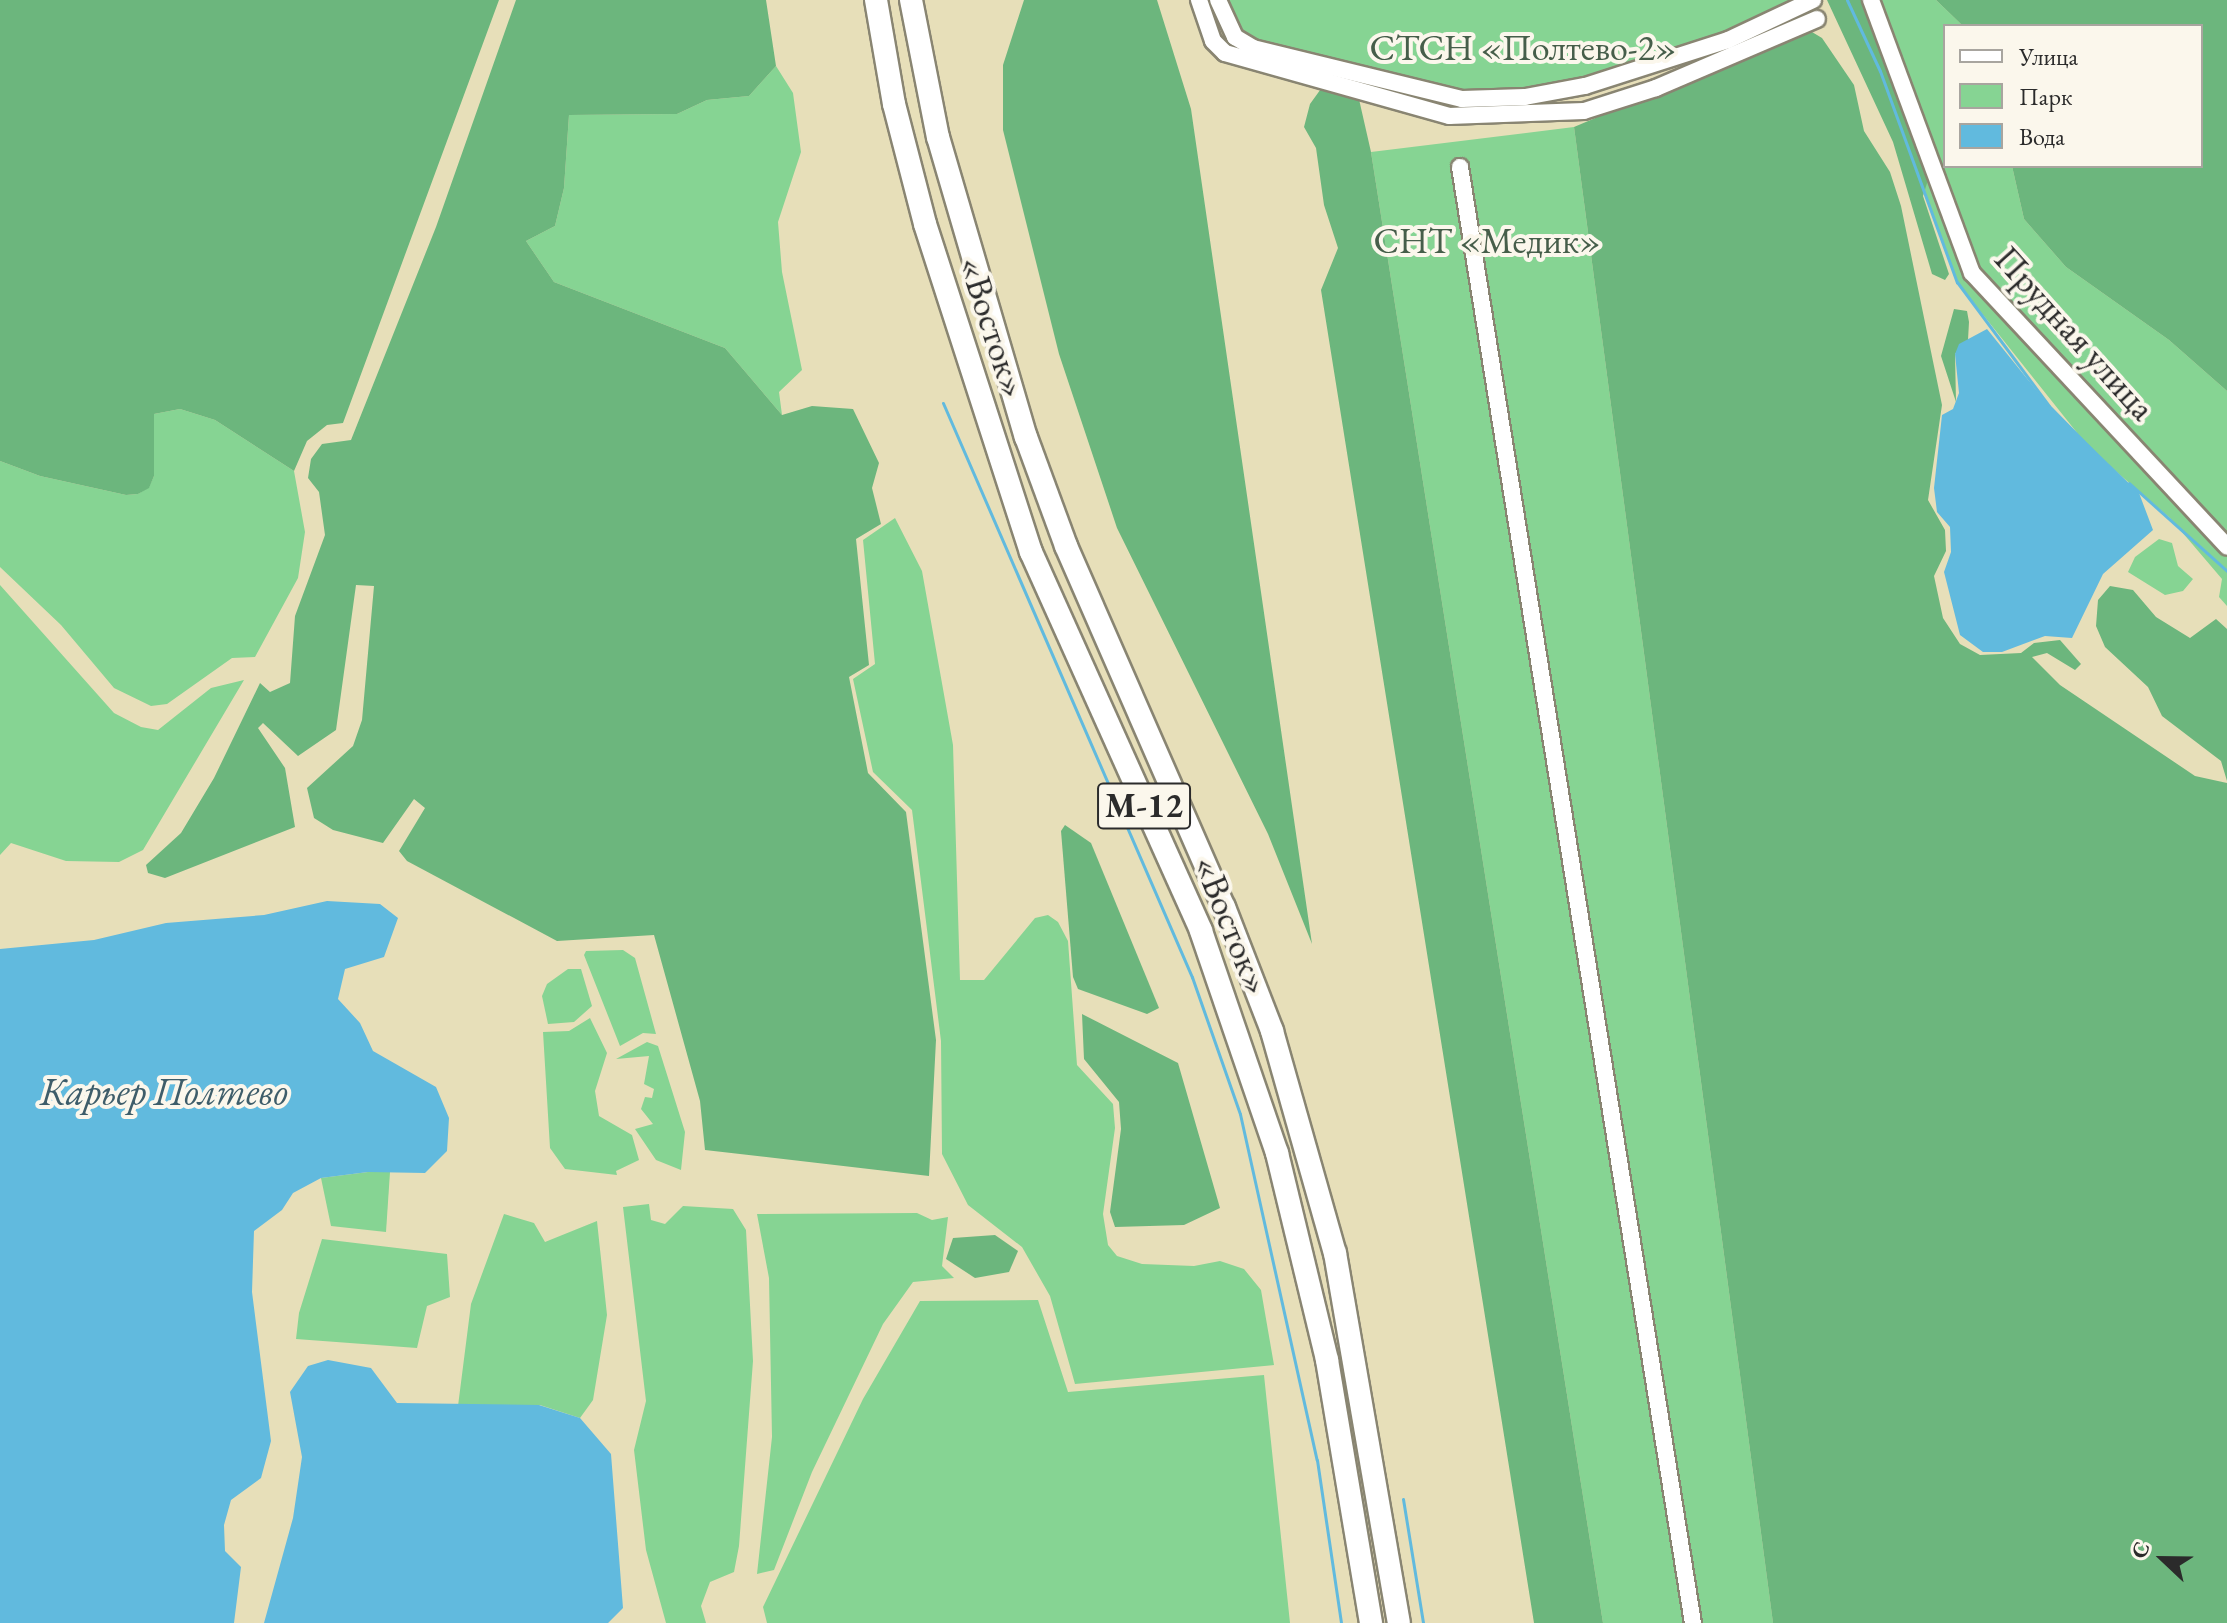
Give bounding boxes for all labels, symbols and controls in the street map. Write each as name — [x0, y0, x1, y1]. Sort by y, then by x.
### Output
legend — [1943, 24, 2203, 168]
park label: СТСН «Полтево-2» — [1370, 26, 1676, 70]
text: Улица — [2019, 41, 2078, 72]
text: Парк — [2019, 81, 2072, 112]
text: Вода — [2019, 121, 2065, 152]
park label: СНТ «Медик» — [1373, 219, 1601, 263]
street label: Прудная улица — [1986, 237, 2164, 429]
street label: «Восток» — [950, 251, 1036, 403]
road number: М-12 — [1096, 776, 1192, 836]
street label: «Восток» — [1185, 849, 1279, 1001]
water label: Карьер Полтево — [40, 1068, 288, 1114]
north arrow — [2123, 1519, 2203, 1599]
text: С — [2124, 1537, 2157, 1562]

